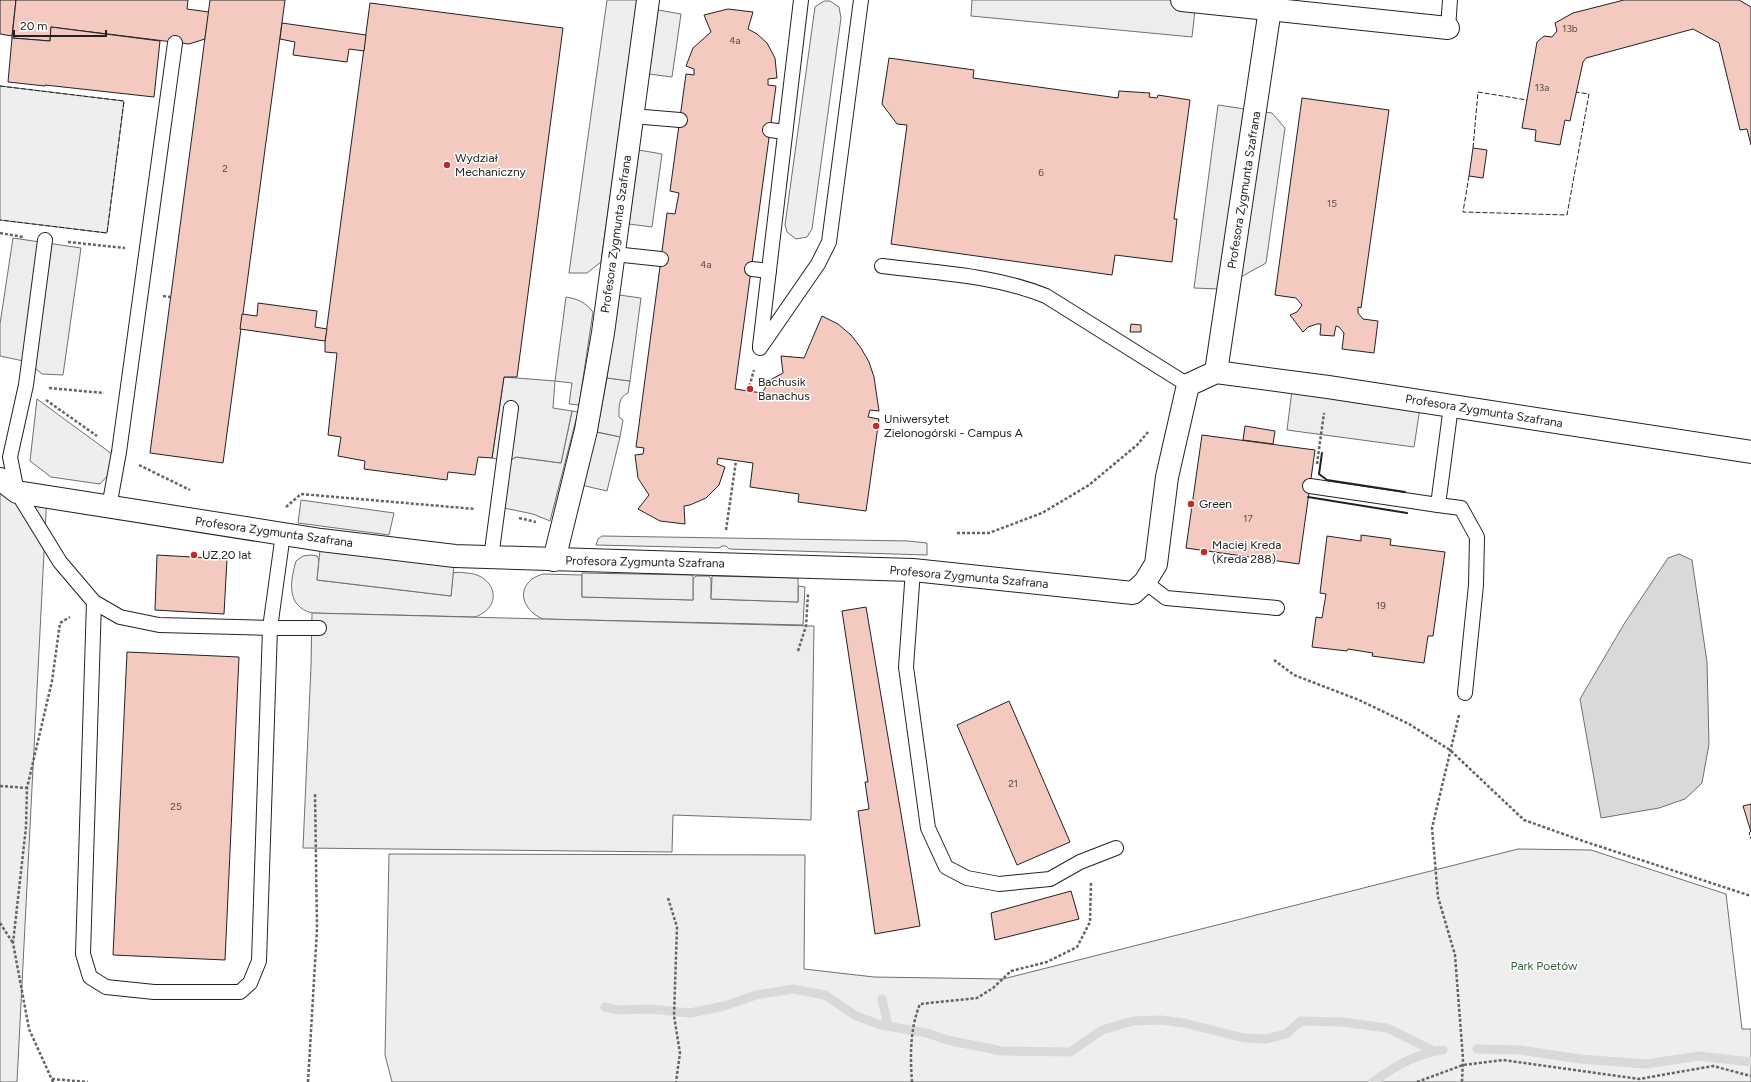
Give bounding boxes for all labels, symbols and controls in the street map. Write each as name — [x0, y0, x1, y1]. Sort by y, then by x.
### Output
scale bar — [14, 12, 106, 38]
text: 20 m — [20, 19, 48, 33]
house number: 13b — [1562, 22, 1578, 35]
house number: 4a — [729, 34, 741, 47]
house number: 13a — [1535, 81, 1549, 94]
street label: Profesora Zygmunta Szafrana — [1225, 110, 1263, 270]
place label: Wydział Mechaniczny — [455, 151, 526, 179]
street label: Profesora Zygmunta Szafrana — [598, 154, 634, 314]
marker: Wydział Mechaniczny — [442, 160, 452, 170]
house number: 2 — [222, 162, 228, 175]
house number: 6 — [1038, 166, 1044, 179]
house number: 15 — [1327, 197, 1337, 210]
house number: 4a — [700, 258, 712, 271]
place label: Bachusik Banachus — [758, 375, 810, 403]
marker: Bachusik Banachus — [745, 384, 755, 394]
street label: Profesora Zygmunta Szafrana — [1404, 392, 1564, 430]
place label: Uniwersytet Zielonogórski - Campus A — [884, 412, 1023, 440]
marker: Uniwersytet Zielonogórski - Campus A — [871, 421, 881, 431]
place label: Green — [1199, 497, 1232, 511]
marker: Green — [1186, 499, 1196, 509]
house number: 17 — [1243, 512, 1253, 525]
street label: Profesora Zygmunta Szafrana — [194, 514, 354, 550]
place label: Maciej Kreda (Kreda 288) — [1212, 538, 1281, 566]
marker: Maciej Kreda (Kreda 288) — [1199, 547, 1209, 557]
place label: UZ 20 lat — [202, 548, 252, 562]
marker: UZ 20 lat — [189, 550, 199, 560]
street label: Profesora Zygmunta Szafrana — [565, 554, 725, 570]
street label: Profesora Zygmunta Szafrana — [889, 563, 1049, 591]
house number: 19 — [1376, 599, 1386, 612]
house number: 21 — [1008, 777, 1018, 790]
house number: 25 — [170, 800, 182, 813]
park label: Park Poetów — [1511, 959, 1578, 973]

